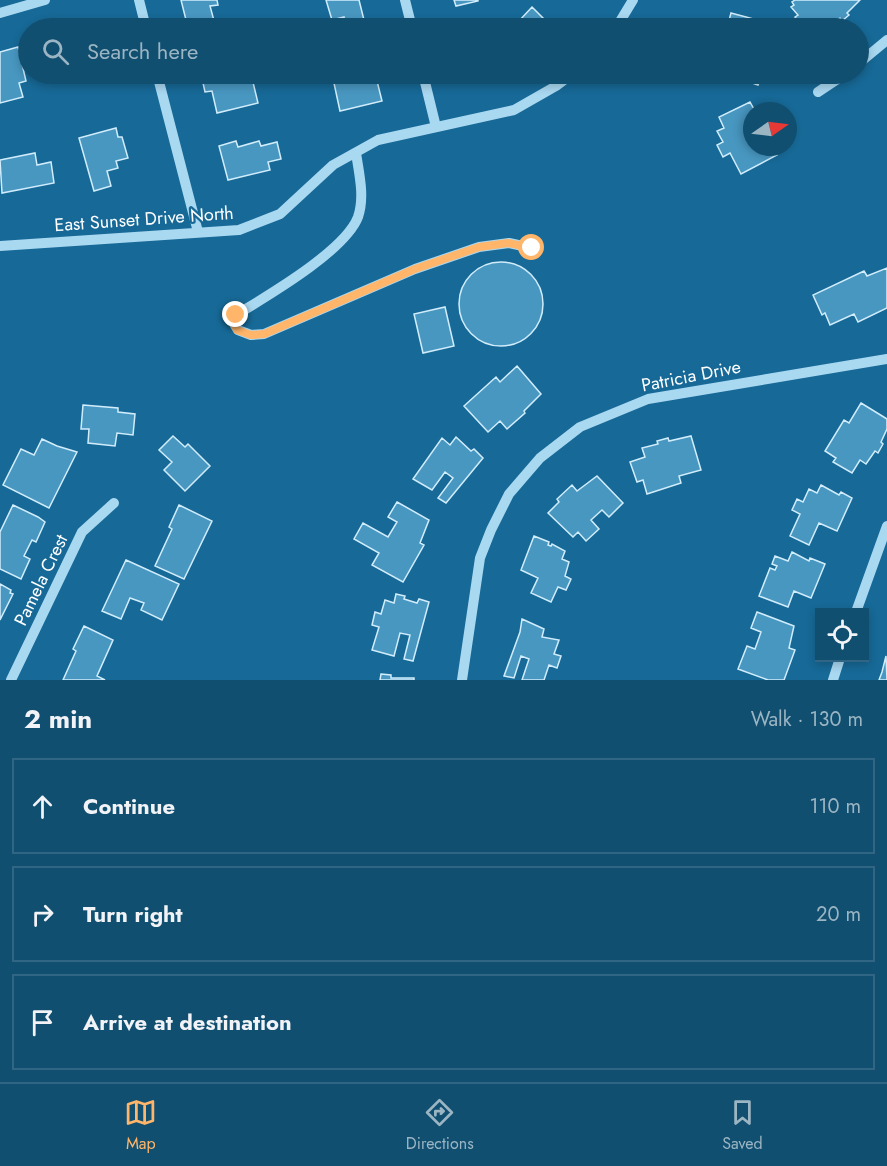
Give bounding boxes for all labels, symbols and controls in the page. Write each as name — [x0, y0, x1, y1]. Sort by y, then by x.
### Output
search box — [18, 18, 869, 84]
icon: search — [39, 35, 72, 68]
text: Search here — [87, 35, 198, 67]
north arrow — [743, 102, 797, 156]
street label: East Sunset Drive North — [53, 200, 235, 238]
route start — [518, 234, 544, 260]
route end — [222, 301, 248, 327]
street label: Patricia Drive — [639, 354, 743, 398]
street label: Pamela Crest — [8, 529, 75, 630]
map controls — [815, 608, 869, 662]
button: locate — [815, 608, 869, 662]
text: 2 min — [24, 700, 92, 738]
text: Walk · 130 m — [751, 705, 863, 734]
icon: ahead — [26, 790, 59, 823]
text: Continue — [83, 790, 175, 822]
text: 110 m — [809, 792, 861, 821]
icon: right — [26, 898, 59, 931]
text: Turn right — [83, 898, 183, 930]
text: 20 m — [816, 900, 861, 929]
icon: arrive — [26, 1006, 59, 1039]
text: Arrive at destination — [83, 1006, 292, 1038]
tab: Map — [124, 1096, 157, 1155]
tab: Directions — [406, 1096, 474, 1155]
tab: Saved — [722, 1096, 763, 1155]

